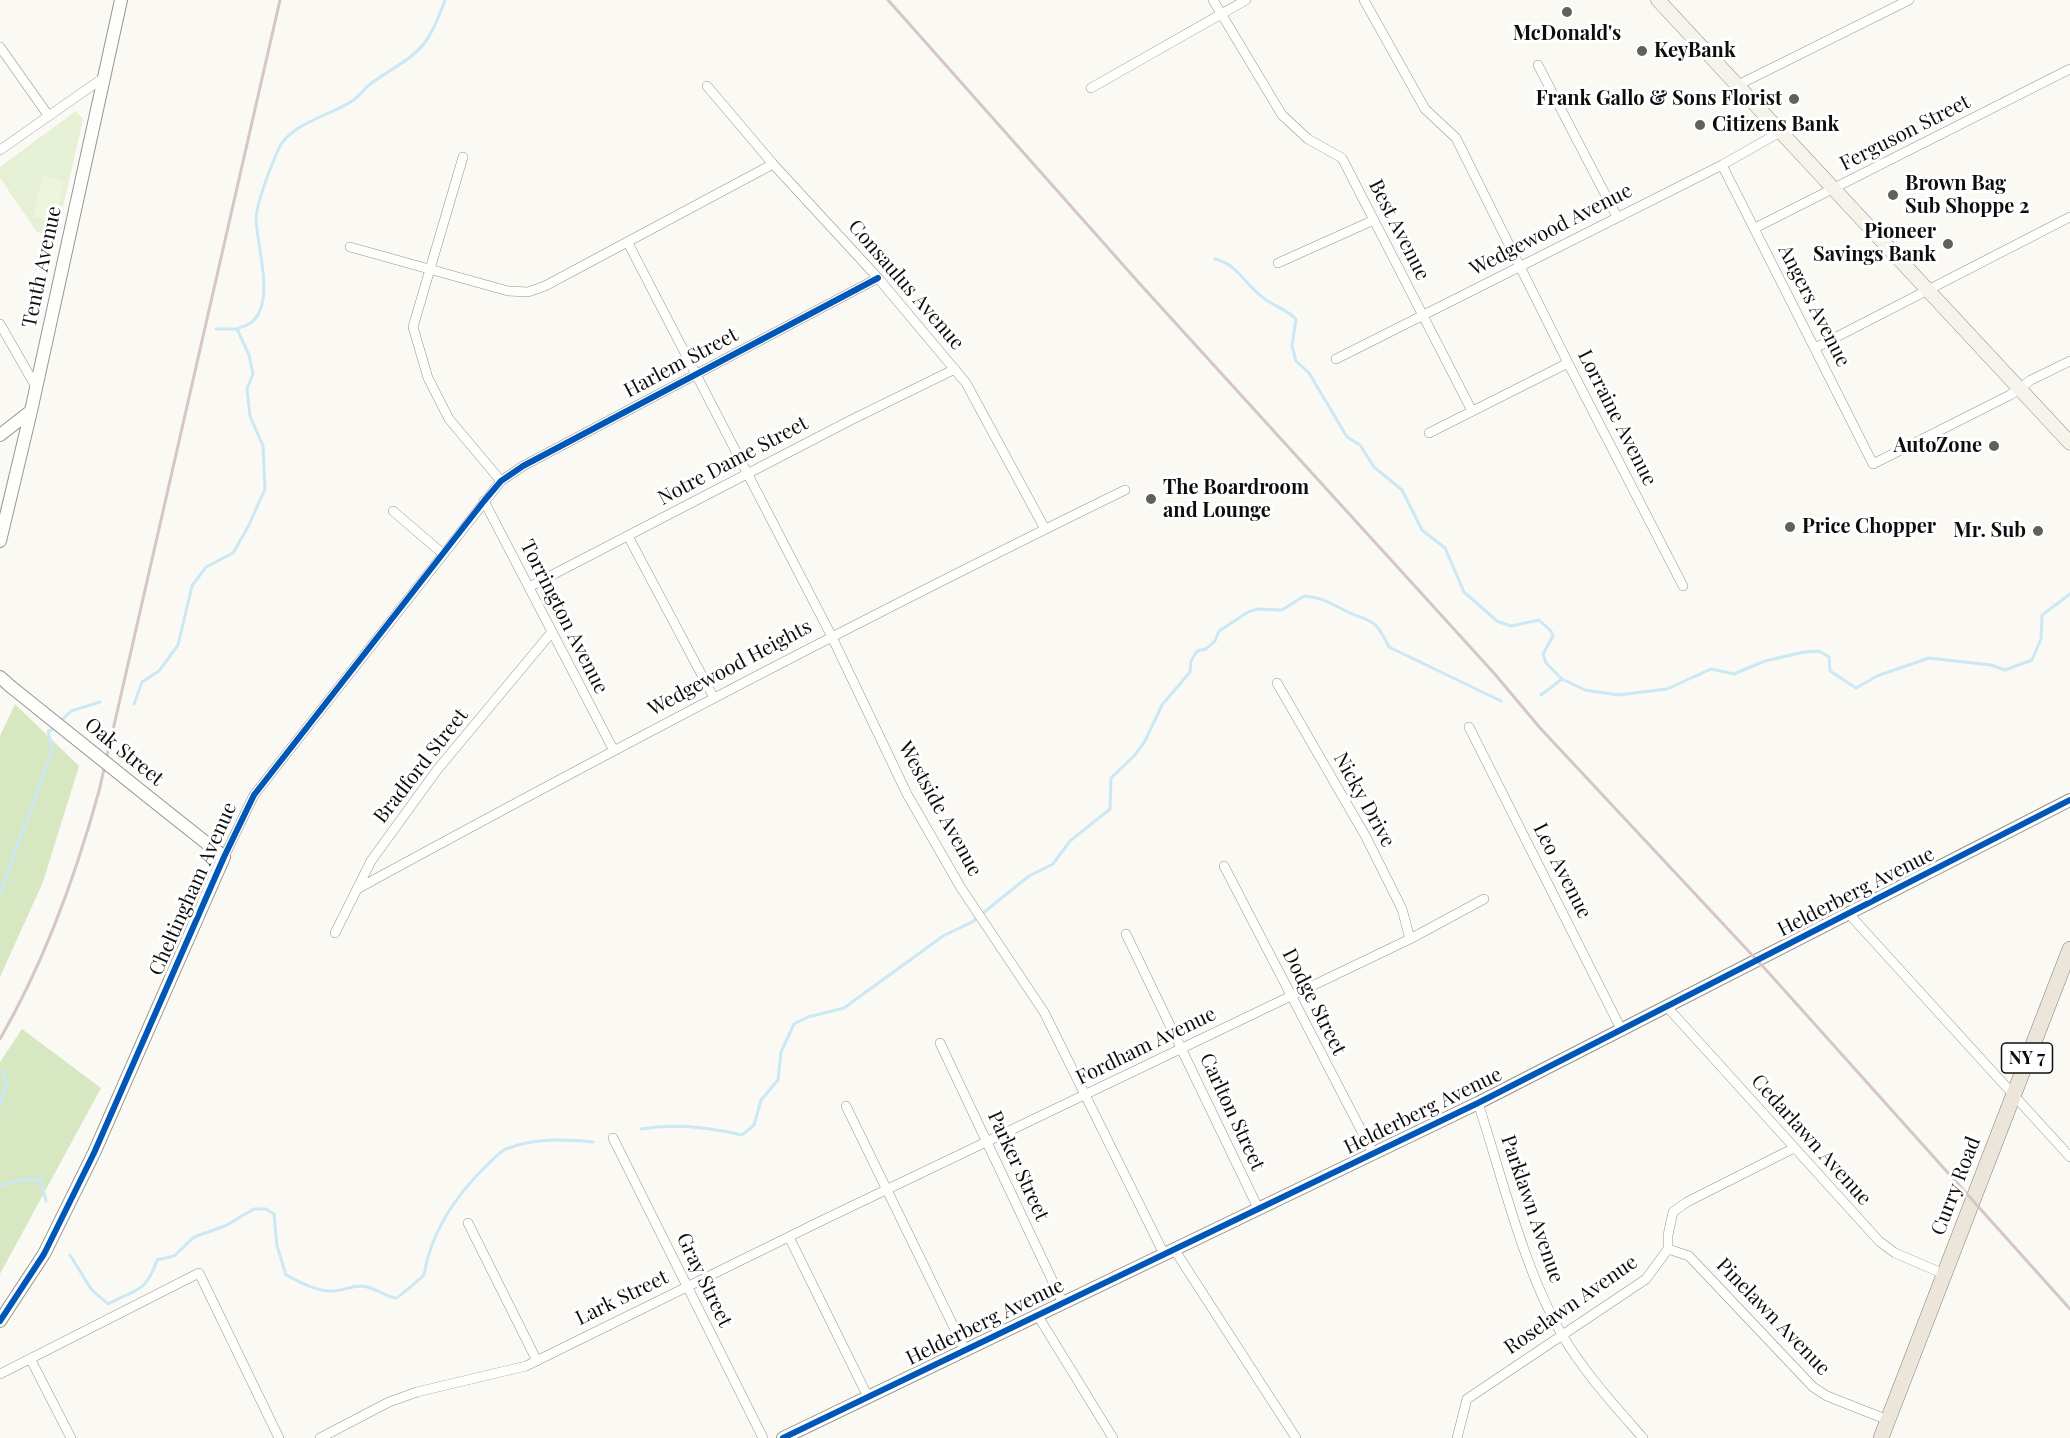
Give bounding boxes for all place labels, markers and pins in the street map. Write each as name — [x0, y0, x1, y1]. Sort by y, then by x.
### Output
marker: McDonald's — [1560, 5, 1574, 19]
place label: McDonald's — [1513, 22, 1621, 46]
place label: KeyBank — [1654, 39, 1736, 63]
marker: KeyBank — [1635, 44, 1649, 58]
place label: Frank Gallo & Sons Florist — [1536, 87, 1782, 111]
marker: Frank Gallo & Sons Florist — [1787, 92, 1801, 106]
place label: Citizens Bank — [1712, 113, 1839, 137]
marker: Citizens Bank — [1693, 118, 1707, 132]
place label: Brown Bag Sub Shoppe 2 — [1905, 172, 2029, 219]
marker: Brown Bag Sub Shoppe 2 — [1886, 188, 1900, 202]
place label: Pioneer Savings Bank — [1813, 220, 1936, 267]
marker: Pioneer Savings Bank — [1941, 237, 1955, 251]
place label: AutoZone — [1894, 434, 1982, 458]
marker: AutoZone — [1987, 439, 2001, 453]
place label: The Boardroom and Lounge — [1163, 476, 1309, 523]
marker: The Boardroom and Lounge — [1144, 492, 1158, 506]
place label: Price Chopper — [1802, 515, 1936, 539]
place label: Mr. Sub — [1953, 519, 2026, 543]
marker: Price Chopper — [1783, 520, 1797, 534]
marker: Mr. Sub — [2031, 524, 2045, 538]

